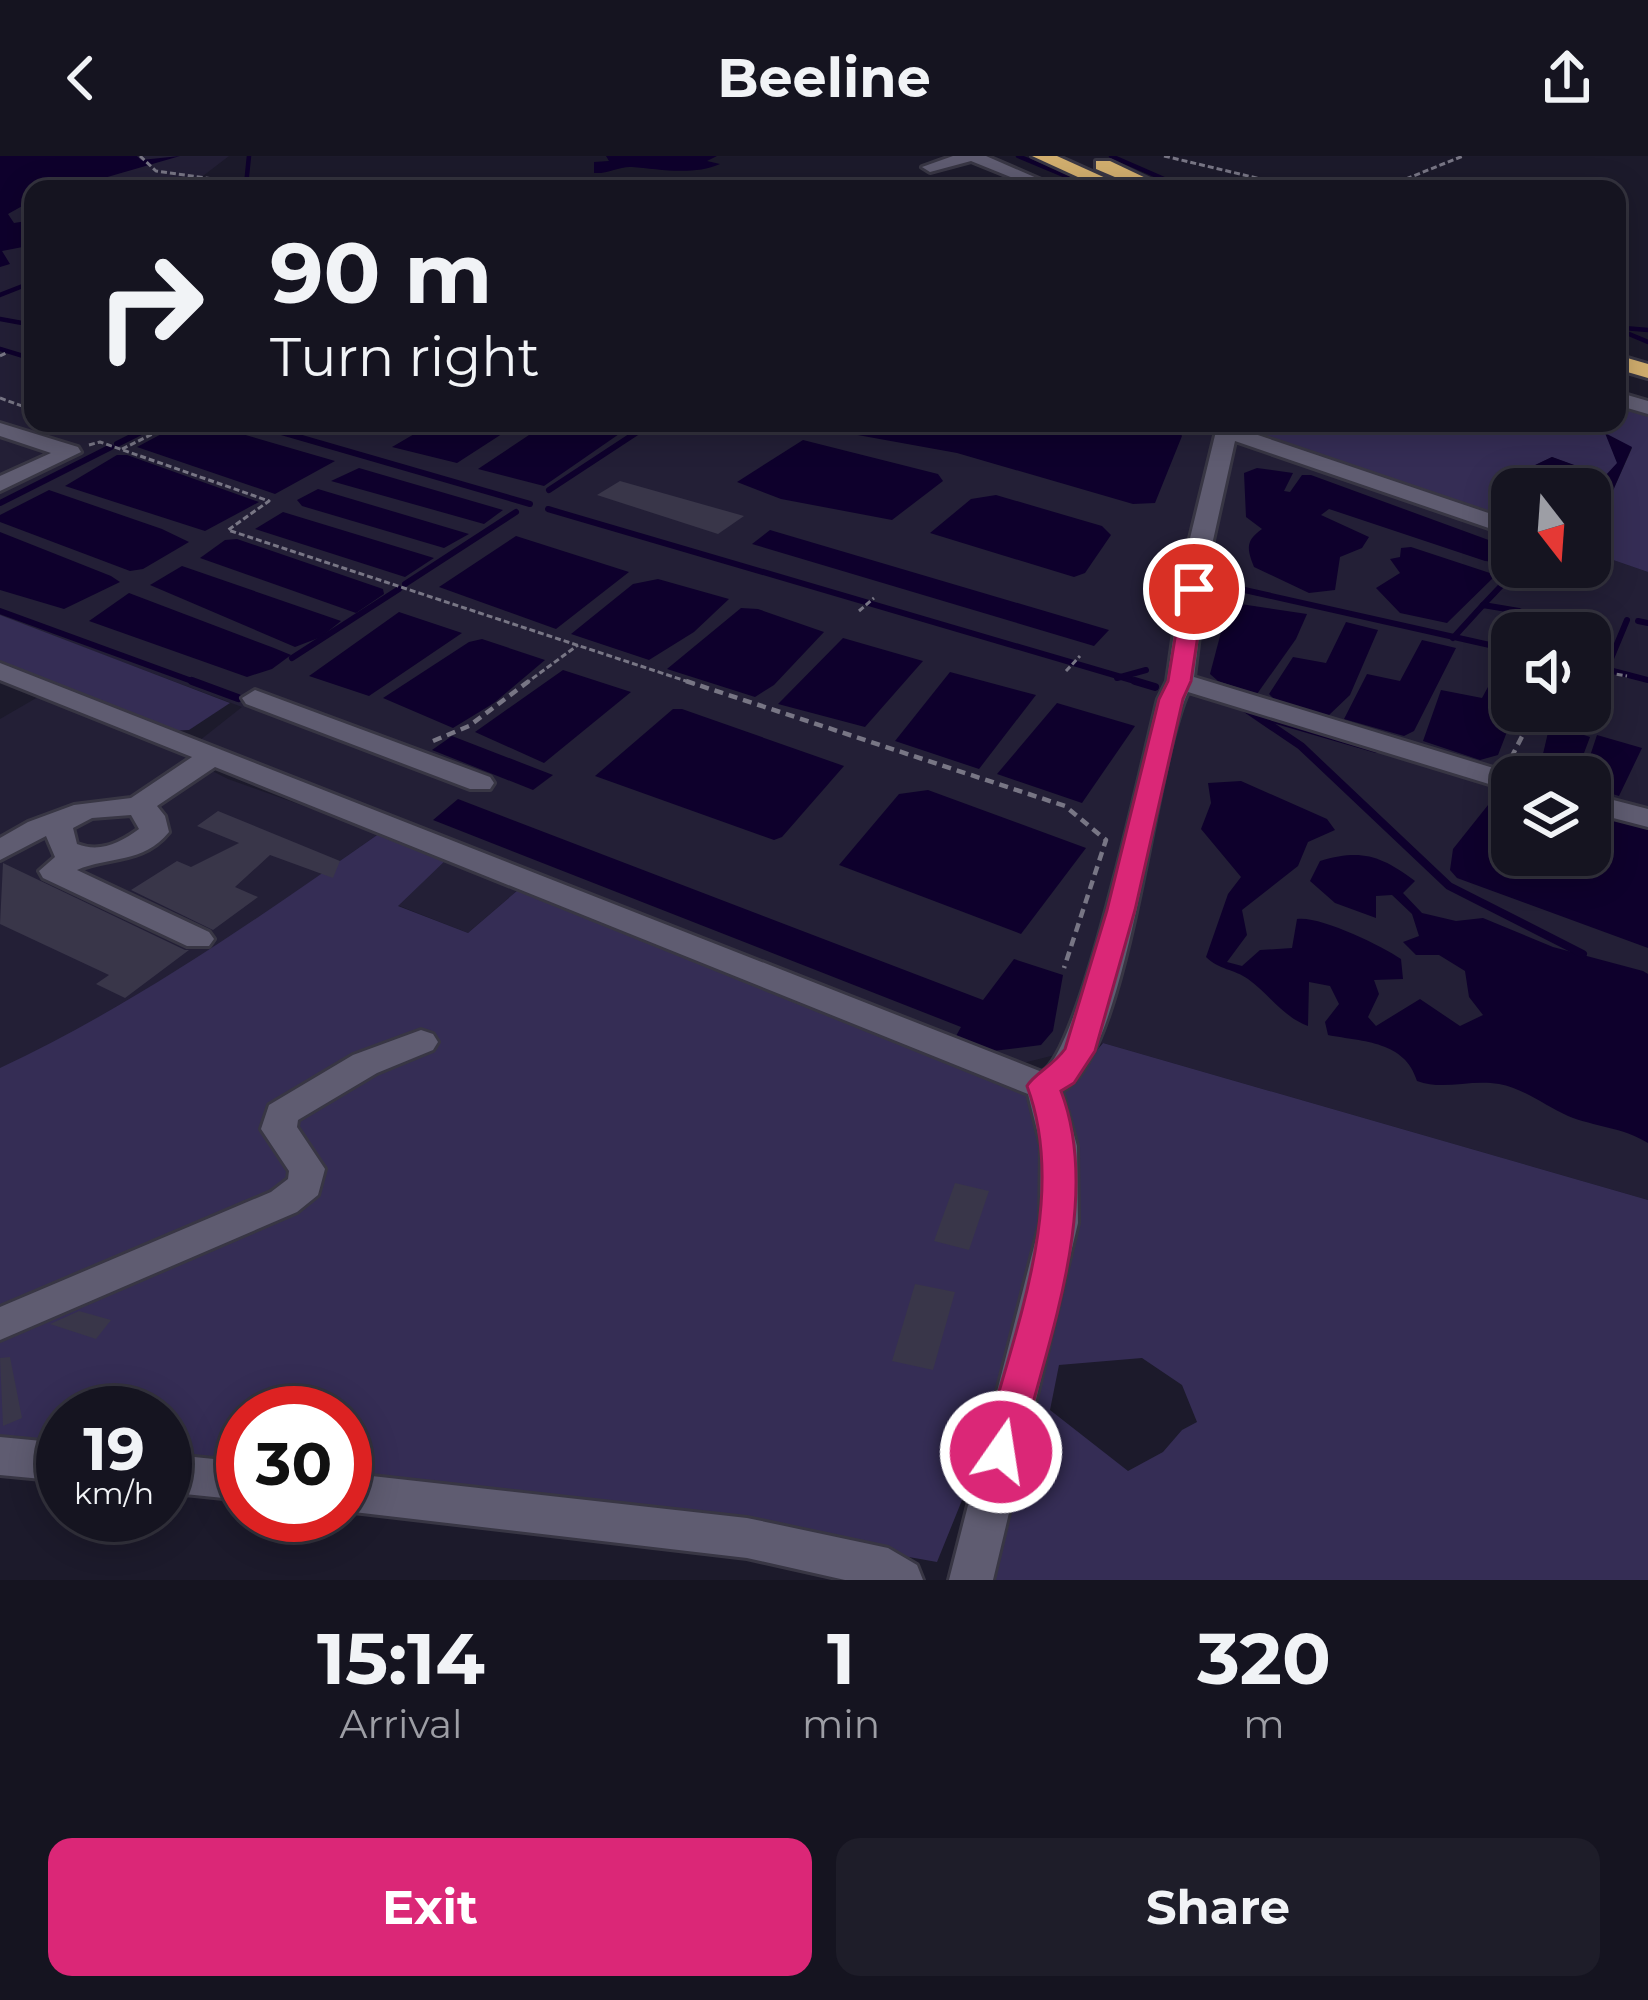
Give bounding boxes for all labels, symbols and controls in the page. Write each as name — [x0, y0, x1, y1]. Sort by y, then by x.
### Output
icon: back — [48, 45, 114, 111]
text: Beeline — [717, 45, 931, 111]
icon: share — [1534, 45, 1600, 111]
text: 90 m — [270, 222, 492, 324]
icon: right — [72, 228, 228, 384]
text: Turn right — [270, 324, 540, 390]
north arrow — [1491, 468, 1611, 588]
map controls — [1491, 468, 1611, 876]
pin — [1143, 538, 1245, 640]
icon: arrive — [1161, 556, 1227, 622]
button: sound — [1491, 612, 1611, 732]
button: layers — [1491, 756, 1611, 876]
speed limit sign: 30 — [216, 1386, 372, 1542]
position arrow — [938, 1389, 1064, 1515]
text: 19 — [83, 1412, 145, 1485]
text: km/h — [74, 1475, 154, 1512]
text: 15:14 — [317, 1614, 485, 1702]
text: 1 — [827, 1614, 855, 1702]
text: 320 — [1197, 1614, 1331, 1702]
text: Arrival — [339, 1700, 462, 1748]
text: min — [802, 1700, 880, 1748]
text: m — [1243, 1700, 1285, 1748]
button: Exit — [48, 1838, 812, 1976]
button: Share — [836, 1838, 1600, 1976]

